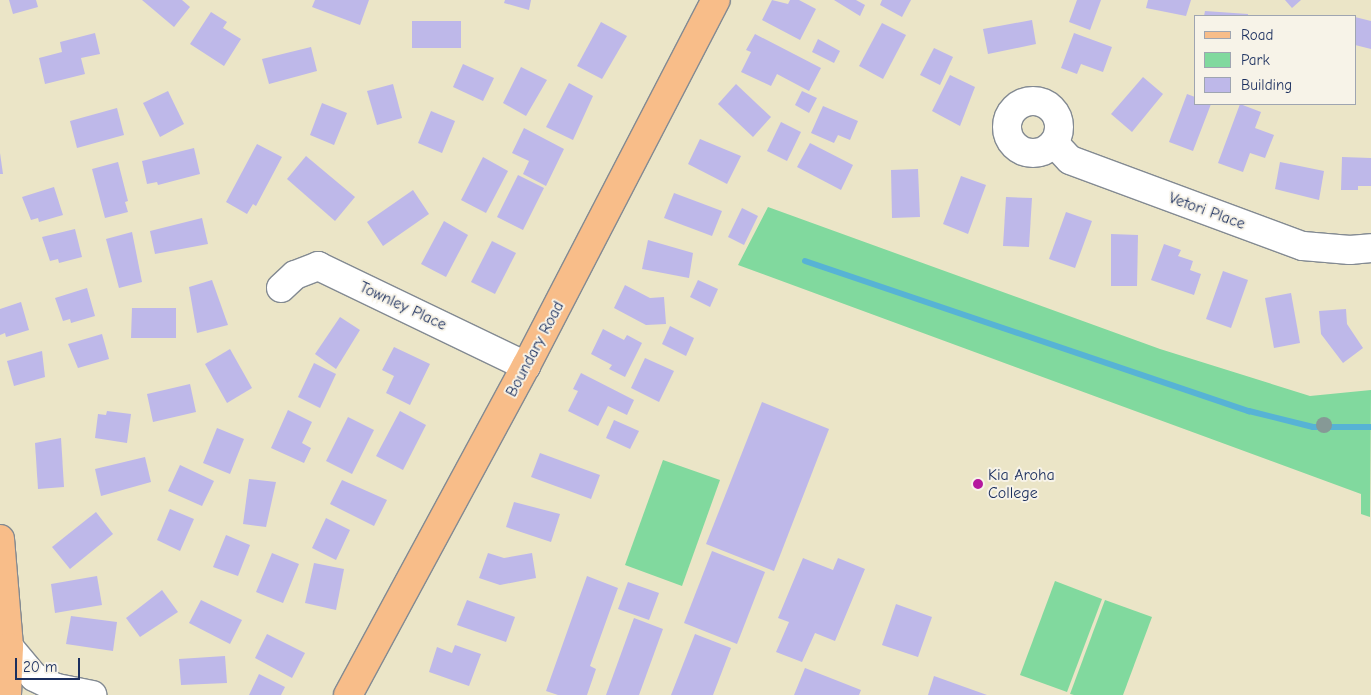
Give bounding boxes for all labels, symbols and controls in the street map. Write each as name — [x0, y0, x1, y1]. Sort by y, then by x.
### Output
legend — [1194, 15, 1356, 105]
text: Road — [1241, 26, 1273, 44]
text: Park — [1241, 51, 1270, 69]
text: Building — [1241, 76, 1292, 94]
street label: Vetori Place — [1166, 188, 1248, 234]
street label: Townley Place — [356, 277, 450, 335]
street label: Boundary Road — [502, 298, 568, 400]
place label: Kia Aroha College — [988, 465, 1055, 503]
marker: Kia Aroha College — [972, 478, 984, 490]
scale bar — [18, 648, 82, 680]
text: 20 m — [23, 658, 57, 676]

